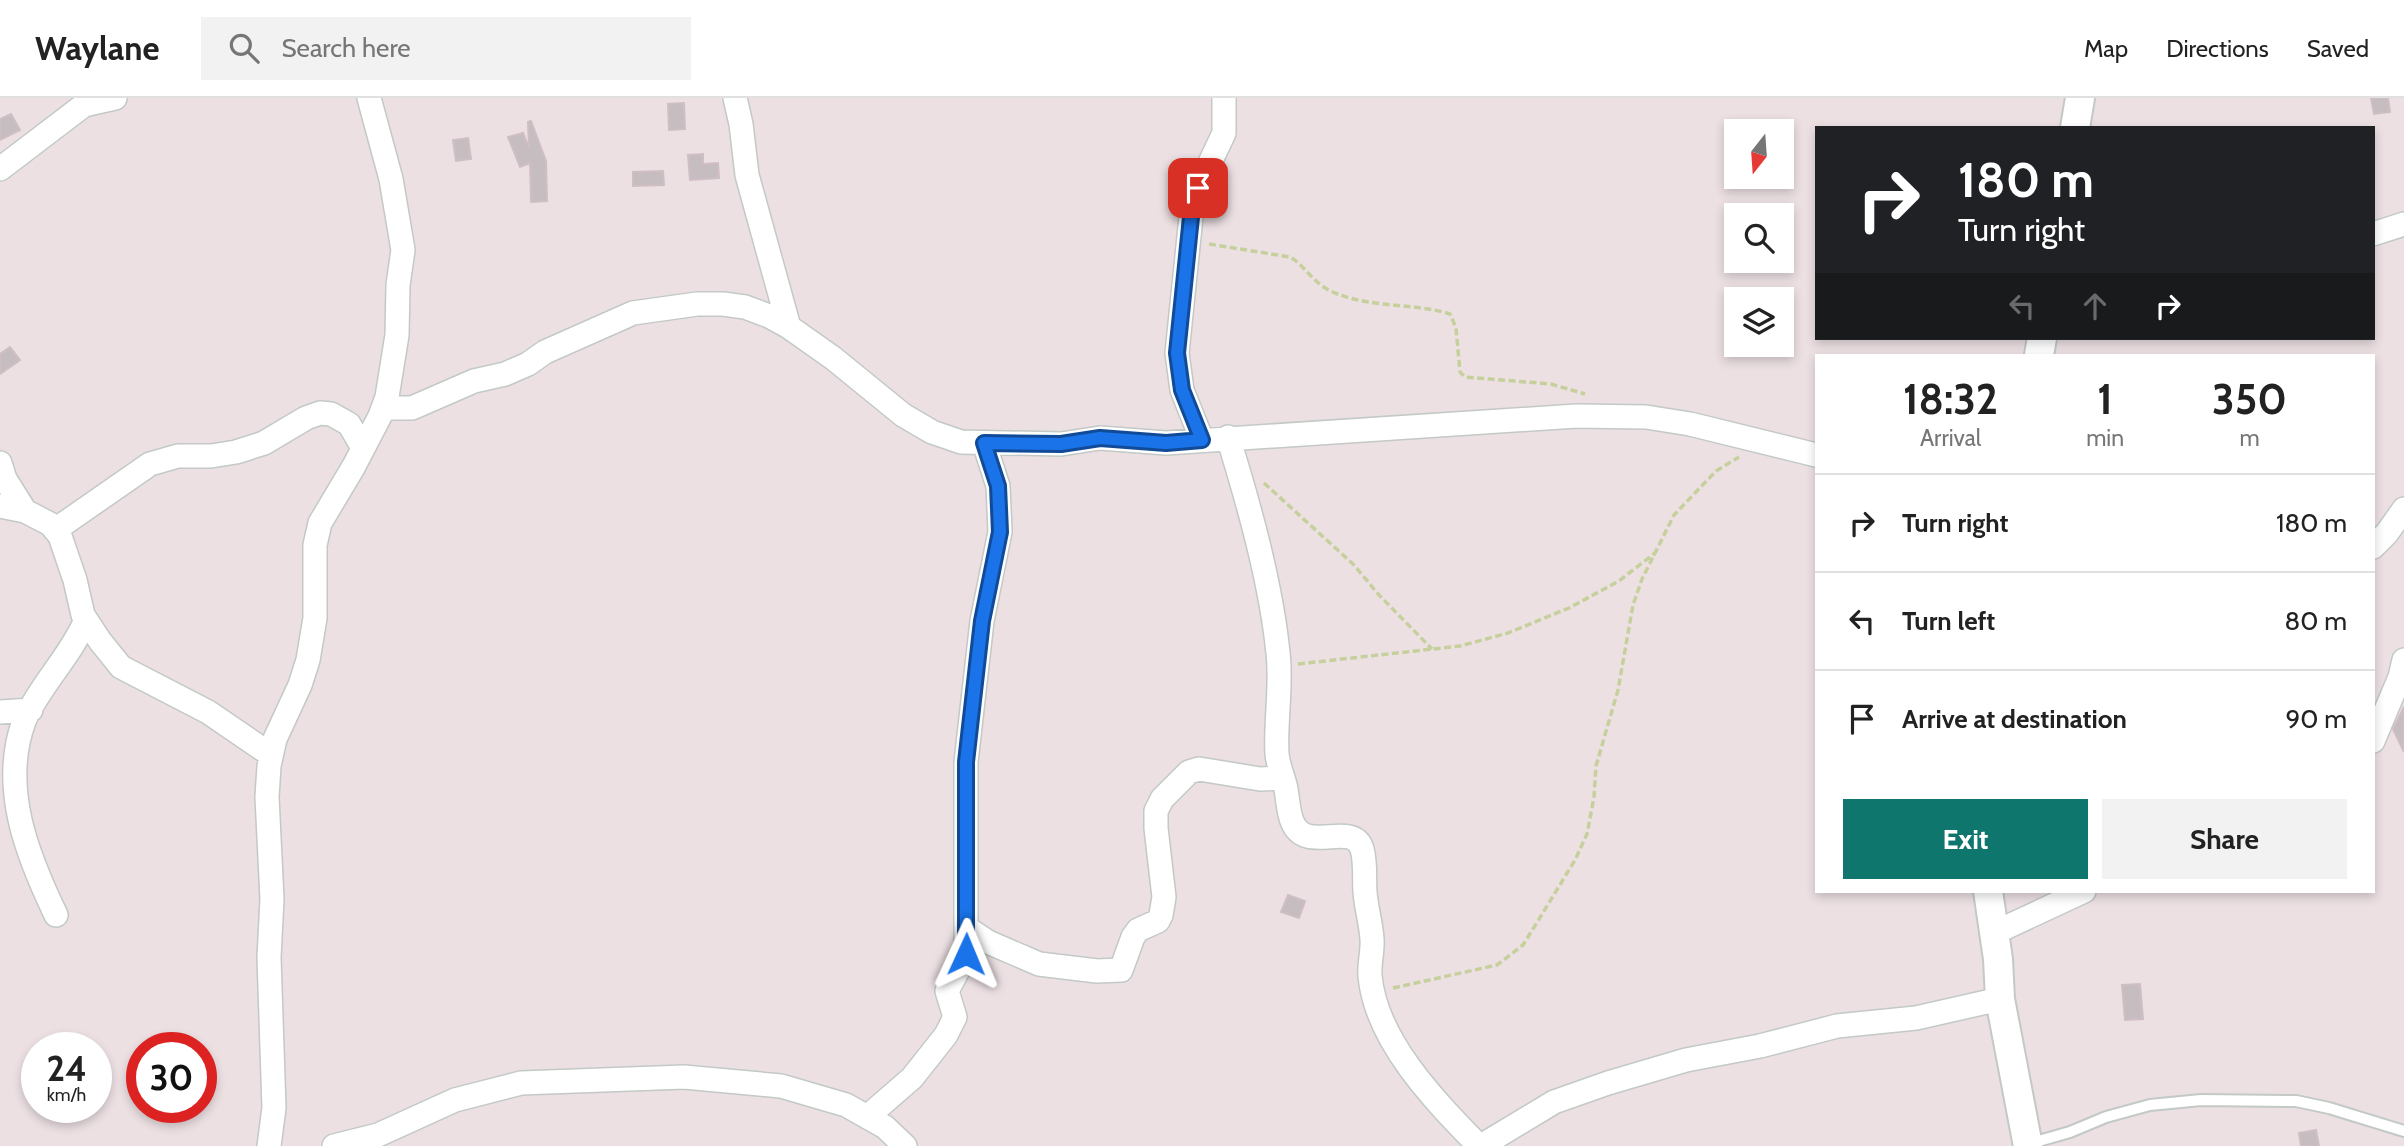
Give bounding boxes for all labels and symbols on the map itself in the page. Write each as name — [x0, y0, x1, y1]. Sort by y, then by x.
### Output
north arrow — [1724, 119, 1794, 189]
pin — [1168, 158, 1228, 218]
position arrow — [929, 917, 1003, 991]
speed limit sign: 30 — [126, 1032, 217, 1123]

